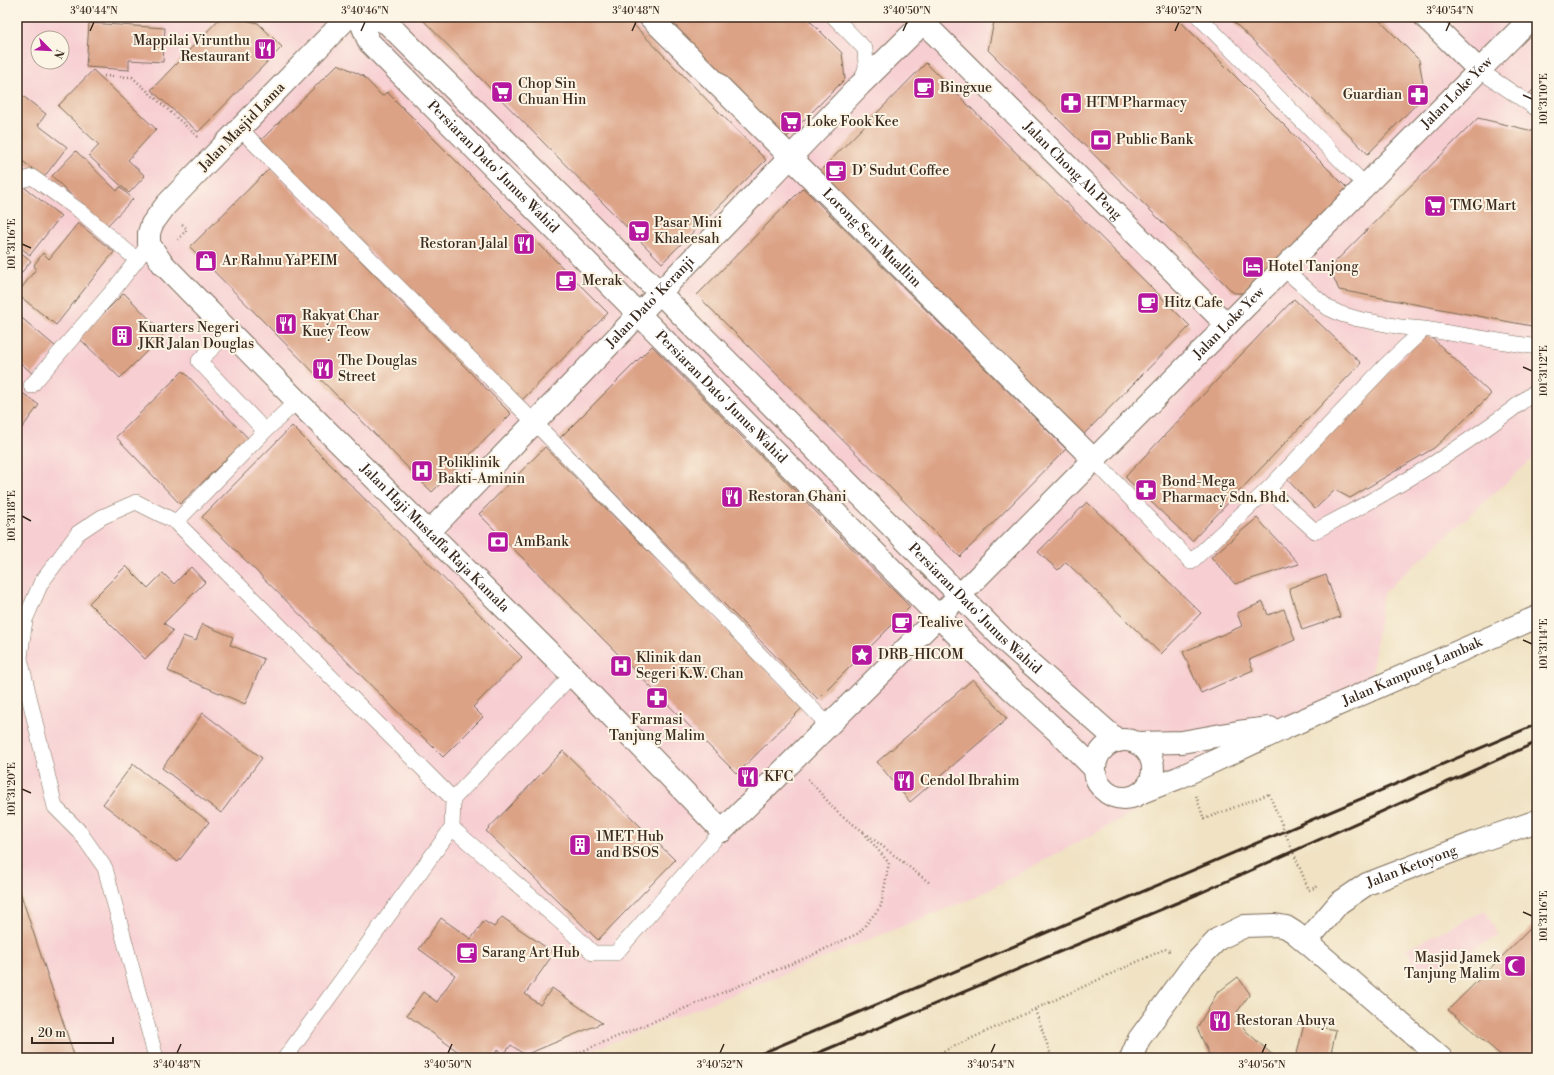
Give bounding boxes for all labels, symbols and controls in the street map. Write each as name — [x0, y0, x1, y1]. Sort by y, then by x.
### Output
text: 3°40'44"N — [70, 5, 118, 17]
text: 3°40'46"N — [341, 5, 389, 17]
text: 3°40'48"N — [612, 5, 660, 17]
text: 3°40'50"N — [883, 5, 931, 17]
text: 3°40'52"N — [1156, 5, 1203, 17]
text: 3°40'54"N — [1426, 5, 1474, 17]
north arrow — [30, 30, 70, 70]
place label: Mappilai Virunthu Restaurant — [133, 32, 250, 66]
restaurant icon: Mappilai Virunthu Restaurant — [252, 36, 278, 62]
text: N — [50, 47, 66, 61]
street label: Jalan Loke Yew — [1416, 53, 1497, 134]
text: 101°31'10"E — [1538, 73, 1550, 125]
place label: Chop Sin Chuan Hin — [518, 75, 587, 109]
cafe icon: Bingxue — [911, 75, 937, 101]
street label: Jalan Masjid Lama — [194, 78, 290, 176]
supermarket icon: Chop Sin Chuan Hin — [489, 79, 515, 105]
place label: Bingxue — [939, 79, 992, 97]
pharmacy icon: Guardian — [1405, 82, 1431, 108]
place label: Guardian — [1343, 86, 1403, 104]
pharmacy icon: HTM Pharmacy — [1058, 90, 1084, 116]
place label: HTM Pharmacy — [1086, 94, 1187, 112]
street label: Persiaran Dato' Junus Wahid — [423, 97, 563, 237]
supermarket icon: Loke Fook Kee — [778, 109, 804, 135]
place label: Loke Fook Kee — [806, 113, 899, 131]
street label: Jalan Chong Ah Peng — [1019, 117, 1126, 224]
bank icon: Public Bank — [1088, 127, 1114, 153]
place label: Public Bank — [1116, 131, 1194, 149]
cafe icon: D’ Sudut Coffee — [823, 158, 849, 184]
place label: D’ Sudut Coffee — [852, 162, 949, 180]
street label: Lorong Seni Muallim — [818, 185, 925, 291]
supermarket icon: TMG Mart — [1422, 193, 1448, 219]
place label: TMG Mart — [1450, 197, 1516, 215]
place label: Pasar Mini Khaleesah — [654, 214, 722, 248]
text: 101°31'16"E — [6, 218, 18, 269]
supermarket icon: Pasar Mini Khaleesah — [626, 218, 652, 244]
restaurant icon: Restoran Jalal — [511, 231, 537, 257]
place label: Restoran Jalal — [420, 235, 508, 253]
shop icon: Ar Rahnu YaPEIM — [193, 248, 219, 274]
place label: Ar Rahnu YaPEIM — [221, 252, 338, 270]
street label: Jalan Dato' Keranji — [602, 253, 699, 353]
hotel icon: Hotel Tanjong — [1240, 254, 1266, 280]
place label: Hotel Tanjong — [1268, 258, 1359, 276]
cafe icon: Merak — [553, 268, 579, 294]
place label: Merak — [582, 272, 623, 290]
street label: Jalan Loke Yew — [1189, 283, 1269, 364]
cafe icon: Hitz Cafe — [1135, 290, 1161, 316]
place label: Hitz Cafe — [1164, 294, 1223, 312]
place label: Rakyat Char Kuey Teow — [302, 307, 379, 341]
restaurant icon: Rakyat Char Kuey Teow — [273, 311, 299, 337]
place label: Kuarters Negeri JKR Jalan Douglas — [137, 319, 254, 353]
building icon: Kuarters Negeri JKR Jalan Douglas — [109, 323, 135, 349]
street label: Persiaran Dato' Junus Wahid — [651, 327, 791, 467]
text: 101°31'12"E — [1538, 345, 1550, 397]
place label: The Douglas Street — [338, 352, 417, 386]
restaurant icon: The Douglas Street — [310, 356, 336, 382]
place label: Poliklinik Bakti-Aminin — [437, 454, 526, 488]
hospital icon: Poliklinik Bakti-Aminin — [409, 458, 435, 484]
street label: Jalan Haji Mustaffa Raja Kamala — [355, 459, 514, 617]
place label: Bond-Mega Pharmacy Sdn. Bhd. — [1161, 473, 1289, 507]
pharmacy icon: Bond-Mega Pharmacy Sdn. Bhd. — [1133, 477, 1159, 503]
restaurant icon: Restoran Ghani — [719, 484, 745, 510]
place label: Restoran Ghani — [748, 488, 847, 506]
text: 101°31'18"E — [6, 490, 18, 542]
bank icon: AmBank — [485, 529, 511, 555]
place label: AmBank — [513, 533, 569, 551]
street label: Persiaran Dato' Junus Wahid — [904, 539, 1045, 678]
cafe icon: Tealive — [889, 610, 915, 636]
place label: Tealive — [918, 614, 963, 632]
text: 101°31'14"E — [1538, 619, 1550, 669]
street label: Jalan Kampung Lambak — [1339, 633, 1486, 711]
place icon: DRB-HICOM — [849, 642, 875, 668]
place label: DRB-HICOM — [878, 646, 964, 664]
place label: Klinik dan Segeri K.W. Chan — [636, 649, 744, 683]
hospital icon: Klinik dan Segeri K.W. Chan — [608, 653, 634, 679]
pharmacy icon: Farmasi Tanjung Malim — [644, 685, 670, 711]
place label: Farmasi Tanjung Malim — [609, 711, 705, 745]
text: 101°31'20"E — [6, 762, 18, 816]
restaurant icon: KFC — [735, 764, 761, 790]
place label: KFC — [764, 768, 793, 786]
restaurant icon: Cendol Ibrahim — [891, 768, 917, 794]
place label: Cendol Ibrahim — [920, 772, 1019, 790]
place label: 1MET Hub and BSOS — [596, 828, 664, 862]
building icon: 1MET Hub and BSOS — [567, 832, 593, 858]
street label: Jalan Ketoyong — [1363, 841, 1460, 893]
text: 101°31'16"E — [1538, 890, 1550, 941]
cafe icon: Sarang Art Hub — [454, 940, 480, 966]
place label: Sarang Art Hub — [482, 944, 580, 962]
place label: Masjid Jamek Tanjung Malim — [1404, 949, 1501, 983]
mosque icon: Masjid Jamek Tanjung Malim — [1502, 953, 1528, 979]
restaurant icon: Restoran Abuya — [1207, 1008, 1233, 1034]
place label: Restoran Abuya — [1236, 1012, 1336, 1030]
scale bar — [32, 1019, 113, 1045]
text: 20 m — [38, 1026, 66, 1041]
text: 3°40'48"N — [153, 1059, 201, 1071]
text: 3°40'50"N — [424, 1059, 472, 1071]
text: 3°40'52"N — [697, 1059, 744, 1071]
text: 3°40'54"N — [967, 1059, 1015, 1071]
text: 3°40'56"N — [1239, 1059, 1286, 1071]

